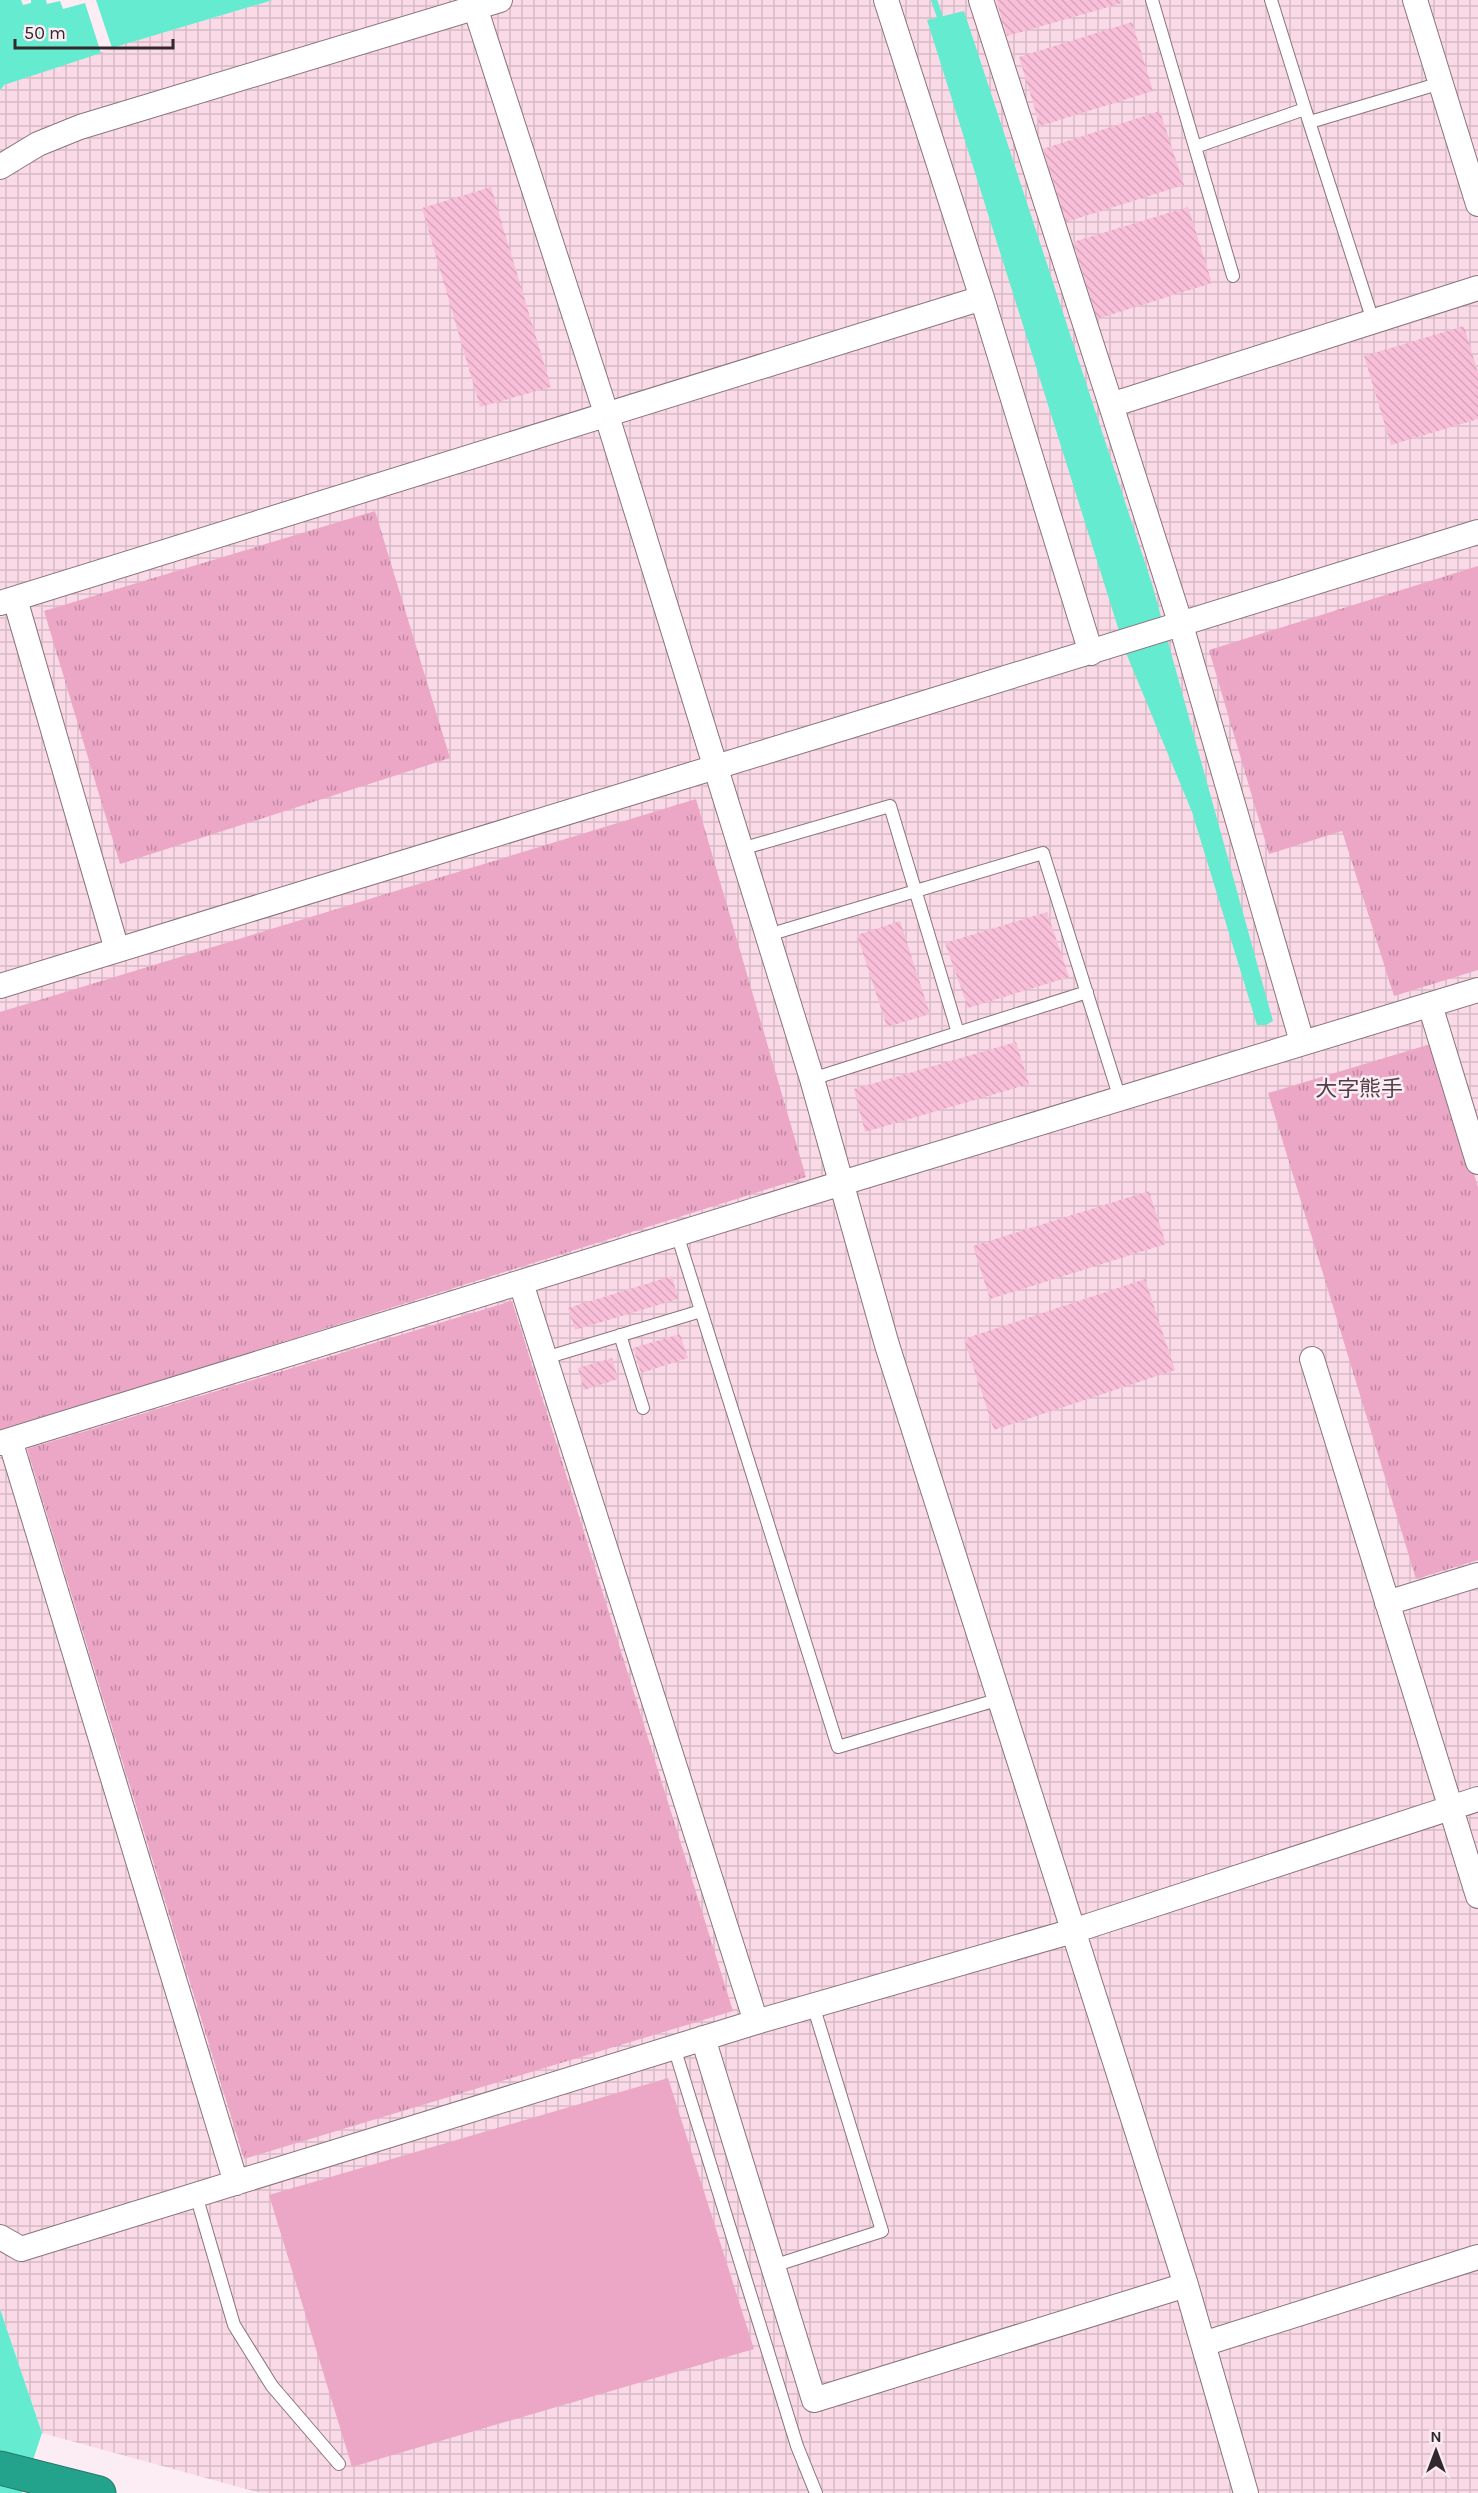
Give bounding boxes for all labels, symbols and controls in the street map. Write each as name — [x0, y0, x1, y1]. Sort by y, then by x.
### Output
scale bar — [15, 12, 172, 50]
text: 50 m — [24, 22, 66, 44]
district label: 大字熊手 — [1315, 1076, 1403, 1102]
north arrow — [1406, 2421, 1466, 2481]
text: N — [1430, 2427, 1442, 2446]

